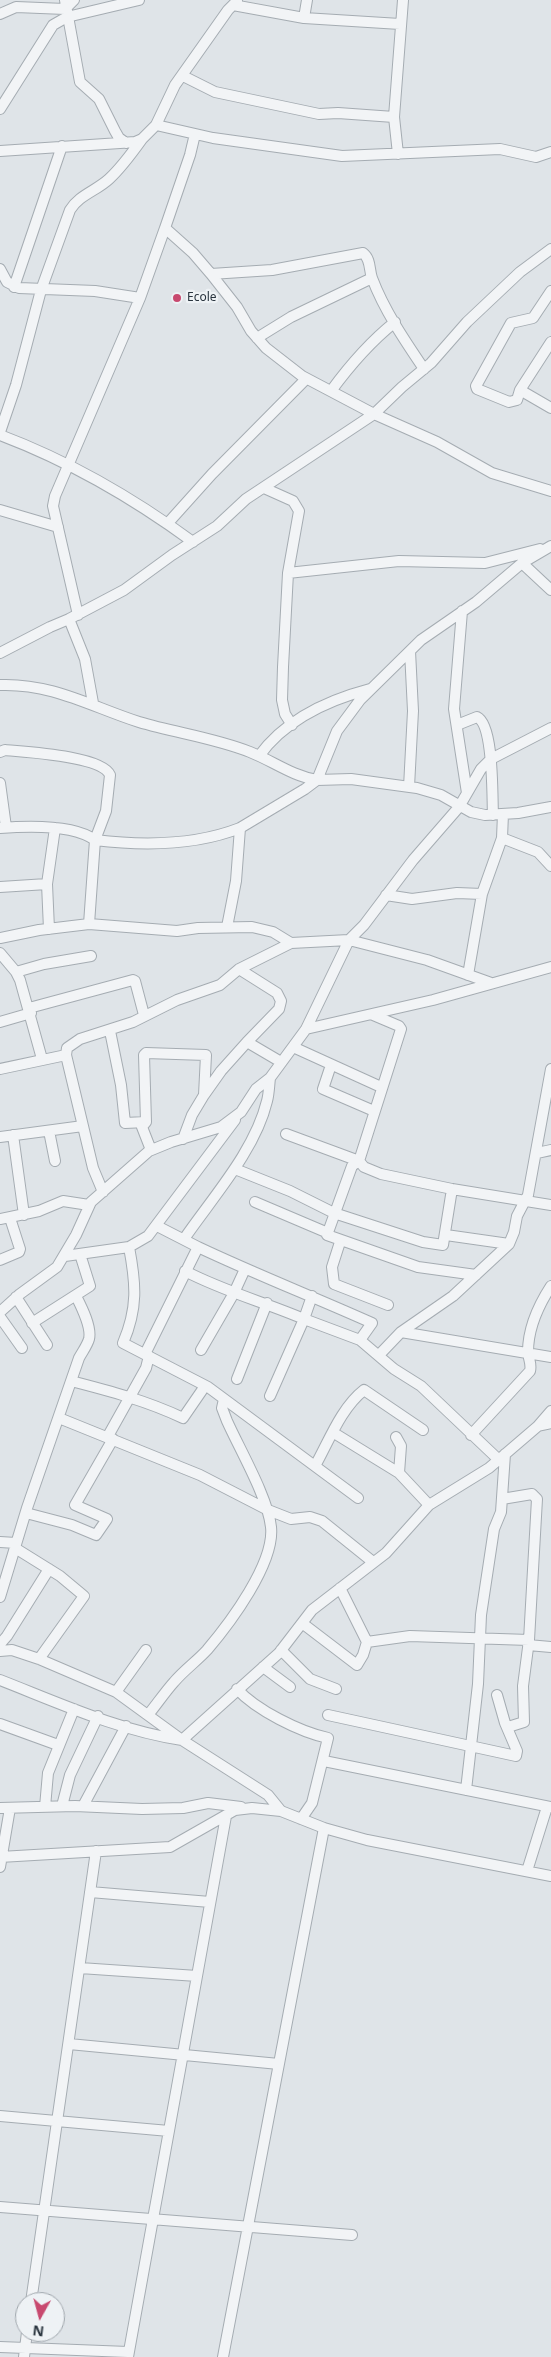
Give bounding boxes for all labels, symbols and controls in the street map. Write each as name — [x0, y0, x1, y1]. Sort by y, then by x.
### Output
place label: Ecole — [187, 291, 217, 305]
marker: Ecole — [171, 292, 183, 304]
north arrow — [15, 2292, 65, 2342]
text: N — [31, 2321, 45, 2342]

